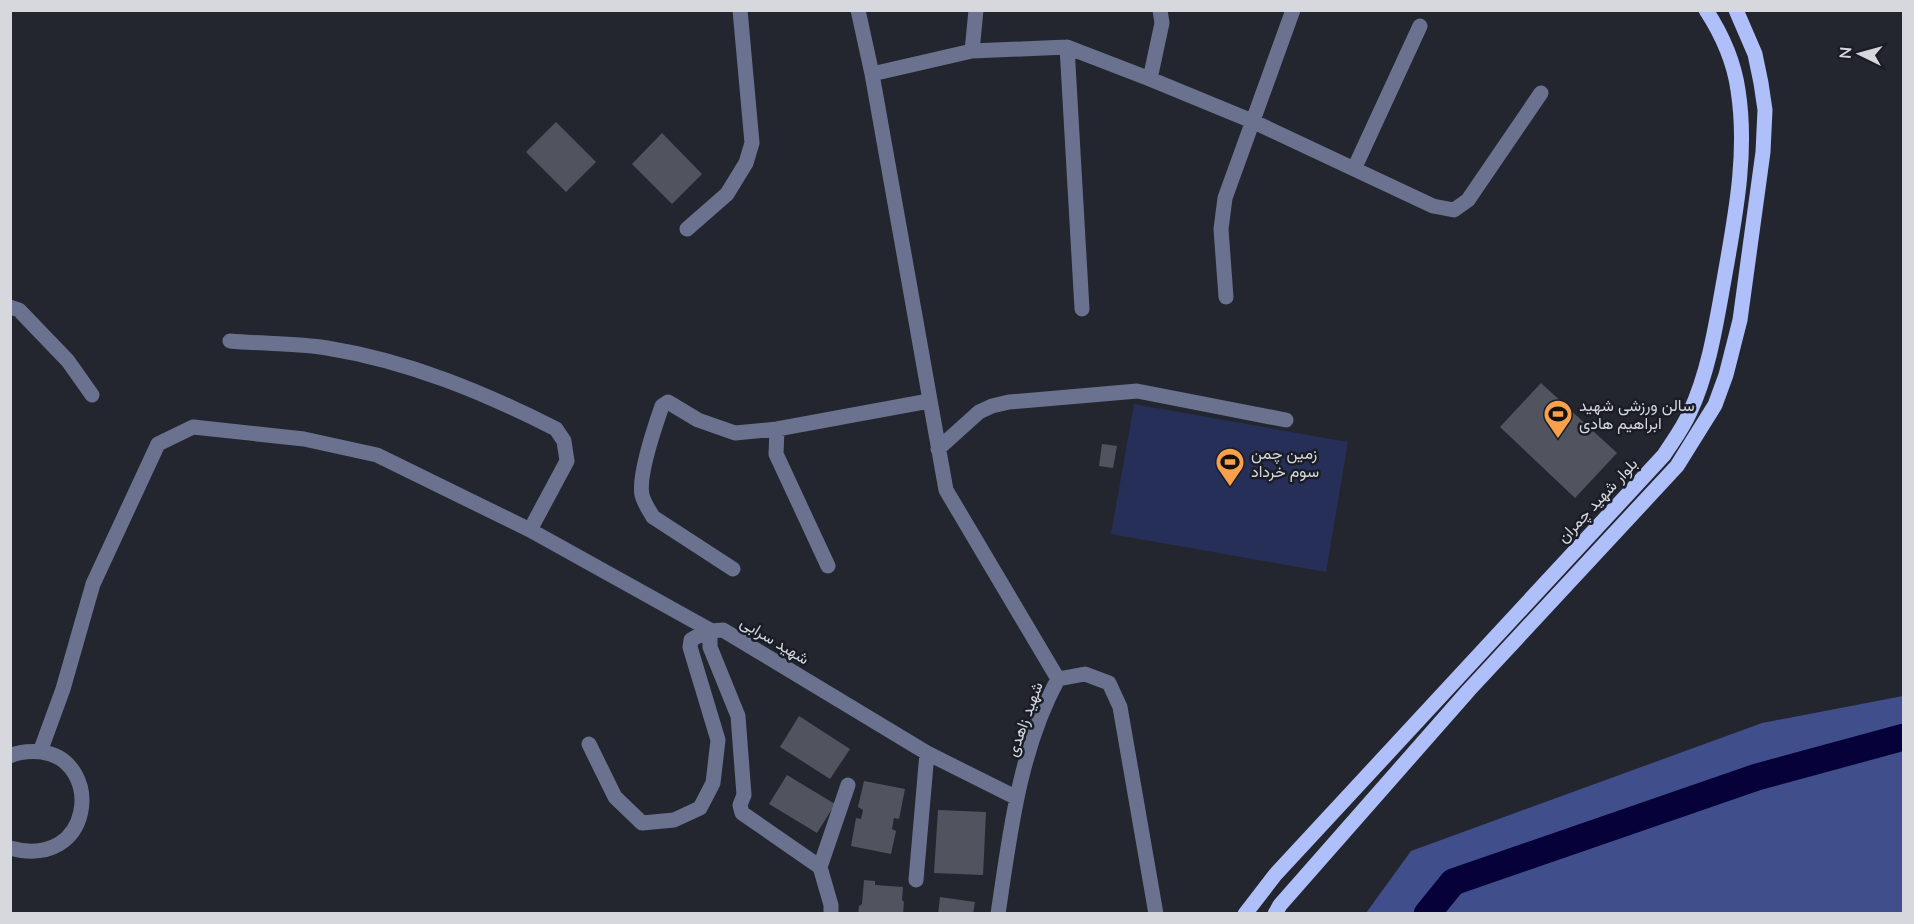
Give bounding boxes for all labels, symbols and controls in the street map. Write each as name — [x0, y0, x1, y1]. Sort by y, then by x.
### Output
north arrow — [1830, 24, 1890, 84]
text: N — [1835, 46, 1858, 60]
place label: سالن ورزشی شهید ابراهیم هادی — [1579, 395, 1695, 435]
sports icon: سالن ورزشی شهید ابراهیم هادی — [1542, 398, 1574, 440]
place label: زمین چمن سوم خرداد — [1251, 443, 1319, 483]
sports icon: زمین چمن سوم خرداد — [1214, 446, 1246, 488]
street label: بلوار شهید چمران — [1553, 453, 1643, 548]
street label: شهید سرابی — [736, 612, 813, 670]
street label: شهید زاهدی — [1001, 679, 1049, 760]

